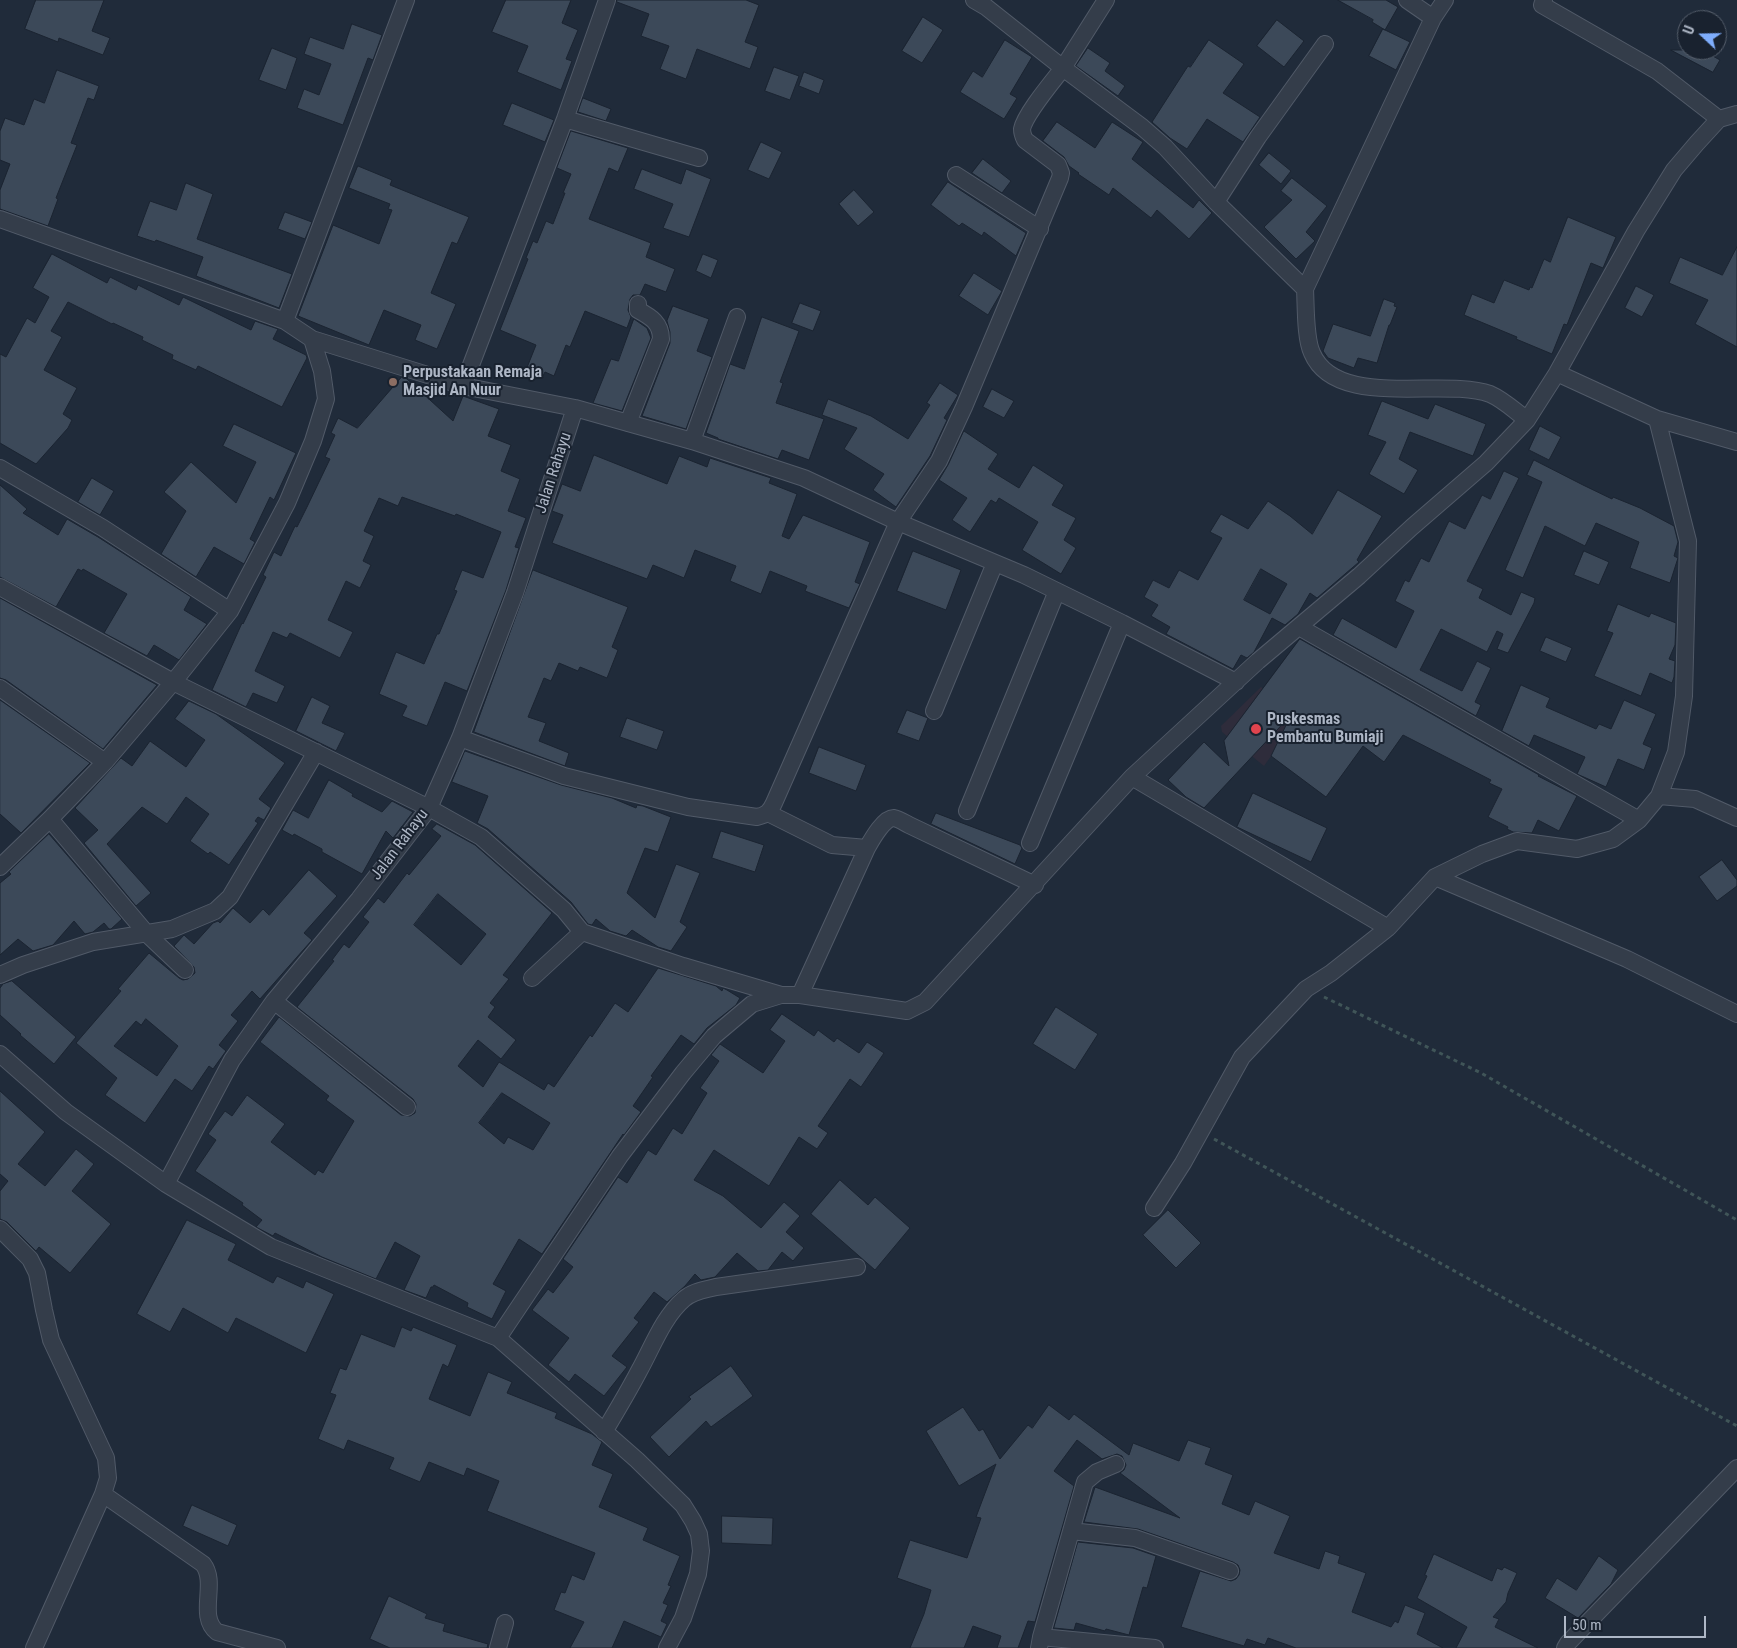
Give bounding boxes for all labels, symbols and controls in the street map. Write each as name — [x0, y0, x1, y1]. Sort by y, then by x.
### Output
north arrow — [1677, 10, 1727, 60]
text: U — [1680, 23, 1698, 37]
place label: Perpustakaan Remaja Masjid An Nuur — [403, 363, 542, 401]
marker: Perpustakaan Remaja Masjid An Nuur — [387, 376, 399, 388]
street label: Jalan Rahayu — [532, 430, 576, 516]
place label: Puskesmas Pembantu Bumiaji — [1267, 710, 1384, 748]
marker: Puskesmas Pembantu Bumiaji — [1249, 722, 1263, 736]
street label: Jalan Rahayu — [367, 806, 433, 884]
scale bar — [1567, 1606, 1710, 1638]
text: 50 m — [1572, 1616, 1602, 1634]

